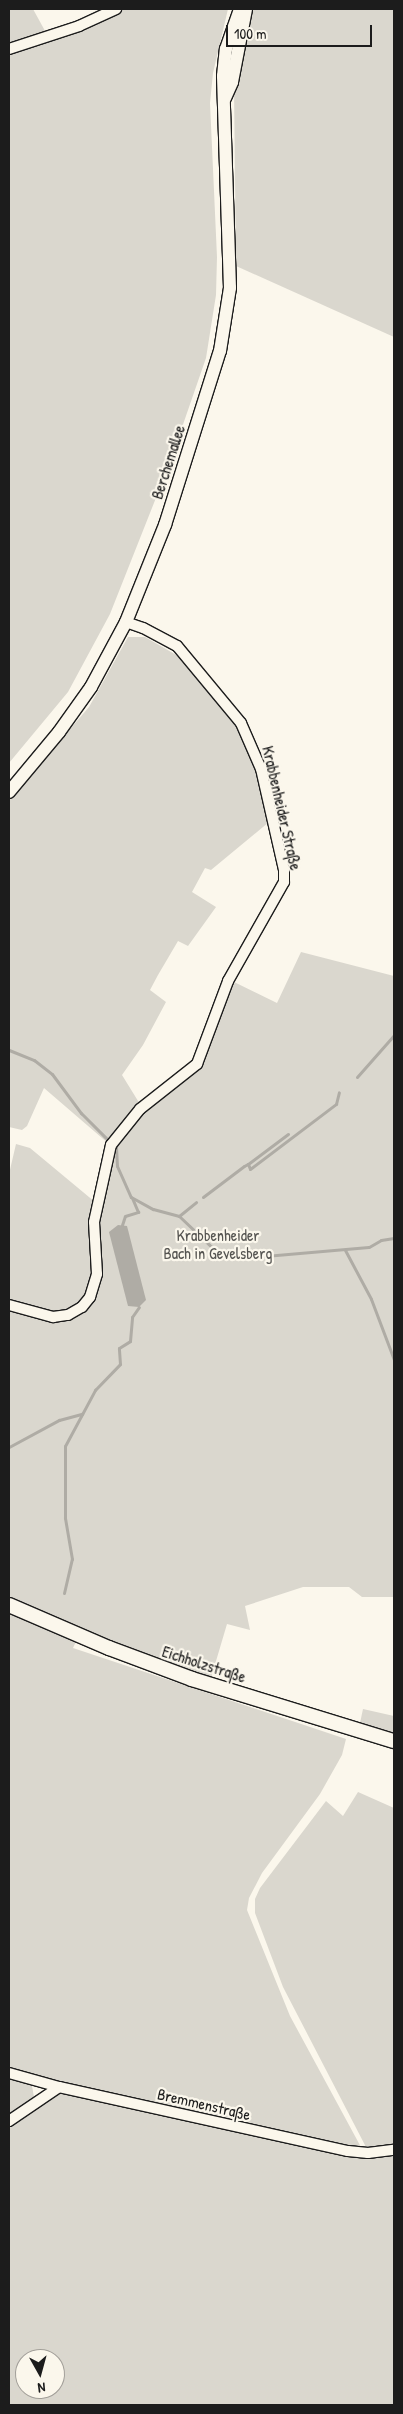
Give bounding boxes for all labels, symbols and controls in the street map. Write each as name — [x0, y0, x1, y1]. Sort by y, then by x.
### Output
scale bar — [228, 15, 374, 47]
text: 100 m — [234, 23, 267, 44]
street label: Berchemallee — [147, 423, 189, 501]
street label: Krabbenheider Straße — [258, 744, 306, 872]
park label: Krabbenheider Bach in Gevelsberg — [164, 1225, 272, 1263]
street label: Eichholzstraße — [160, 1641, 248, 1687]
street label: Bremmenstraße — [156, 2084, 252, 2124]
north arrow — [15, 2349, 65, 2399]
text: N — [37, 2379, 47, 2398]

